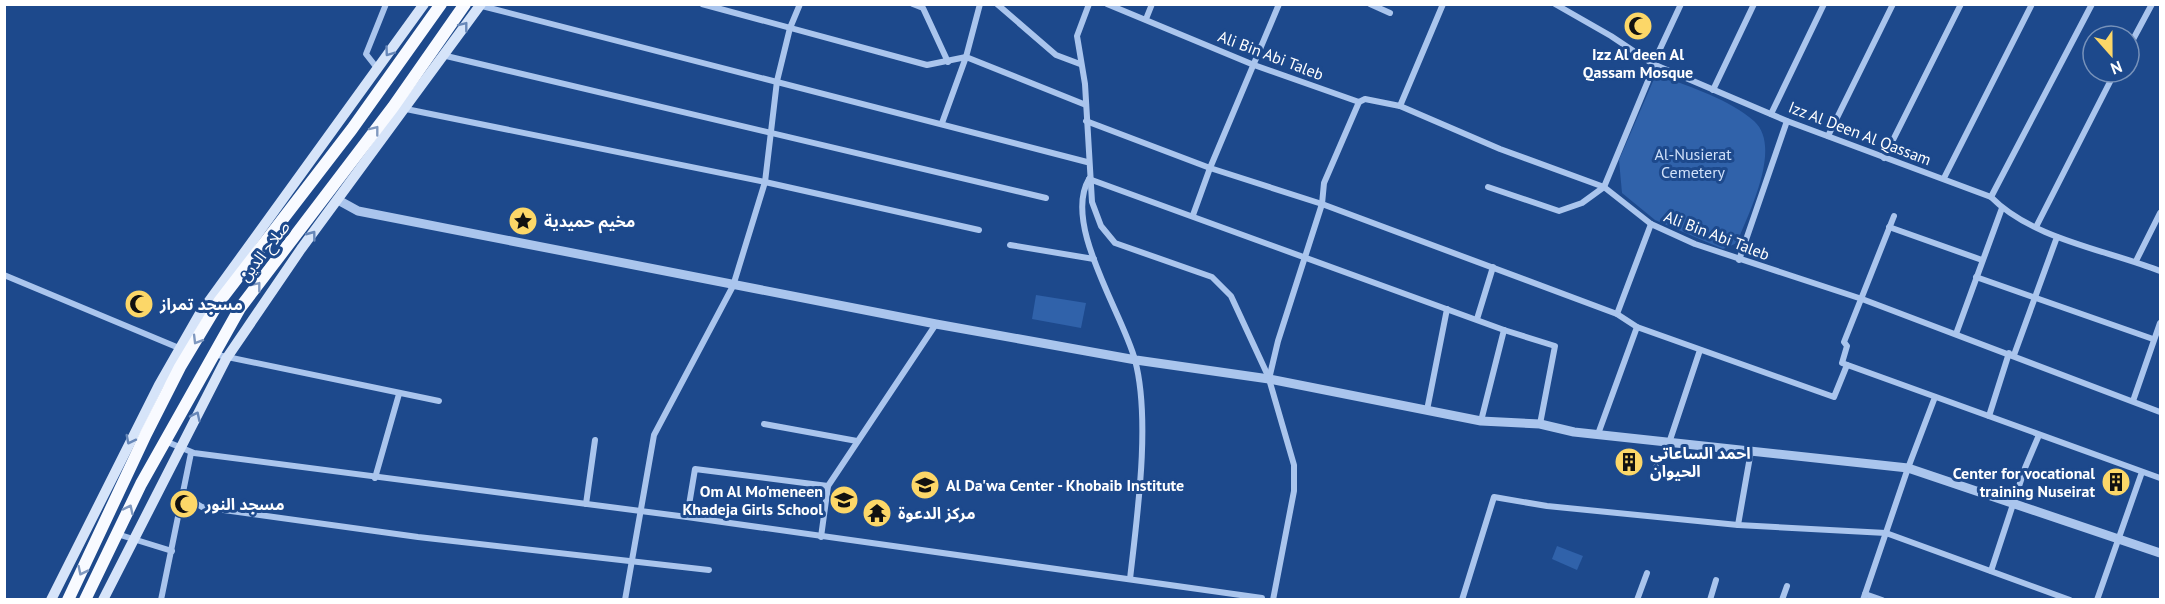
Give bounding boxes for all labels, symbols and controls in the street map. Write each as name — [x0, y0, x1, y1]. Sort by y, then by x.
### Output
mosque icon: Izz Al deen Al Qassam Mosque — [1622, 10, 1654, 42]
one-way arrow — [457, 22, 468, 33]
north arrow — [2081, 24, 2141, 84]
street label: Ali Bin Abi Taleb — [1215, 26, 1327, 84]
place label: Izz Al deen Al Qassam Mosque — [1583, 44, 1693, 82]
one-way arrow — [385, 45, 396, 56]
text: N — [2108, 57, 2125, 79]
street label: Izz Al Deen Al Qassam — [1786, 97, 1934, 169]
one-way arrow — [367, 126, 378, 137]
park label: Al-Nusierat Cemetery — [1654, 144, 1732, 182]
place icon: مخيم حميدية — [507, 205, 539, 237]
street label: Ali Bin Abi Taleb — [1661, 206, 1773, 264]
place label: مخيم حميدية — [544, 211, 635, 234]
street label: صلاح الدين — [234, 217, 296, 287]
one-way arrow — [304, 230, 315, 241]
one-way arrow — [250, 282, 261, 293]
mosque icon: مسجد تمراز — [123, 288, 155, 320]
place label: مسجد تمراز — [159, 294, 243, 314]
one-way arrow — [192, 334, 204, 344]
one-way arrow — [188, 412, 200, 423]
one-way arrow — [126, 434, 138, 445]
place label: احمد الساعاتي الحيوان — [1650, 443, 1751, 481]
building icon: احمد الساعاتي الحيوان — [1613, 446, 1645, 478]
place label: Center for vocational training Nuseirat — [1953, 463, 2095, 501]
building icon: Center for vocational training Nuseirat — [2100, 466, 2132, 498]
school or university icon: Al Da'wa Center - Khobaib Institute — [909, 469, 941, 501]
place label: Al Da'wa Center - Khobaib Institute — [946, 475, 1184, 495]
place label: Om Al Mo'meneen Khadeja Girls School — [682, 481, 823, 519]
school or university icon: Om Al Mo'meneen Khadeja Girls School — [828, 484, 860, 516]
mosque icon: مسجد النور — [168, 488, 200, 520]
place label: مسجد النور — [204, 494, 284, 514]
temple icon: مركز الدعوة — [861, 497, 893, 529]
place label: مركز الدعوة — [898, 503, 975, 523]
one-way arrow — [121, 505, 133, 516]
one-way arrow — [78, 565, 89, 575]

